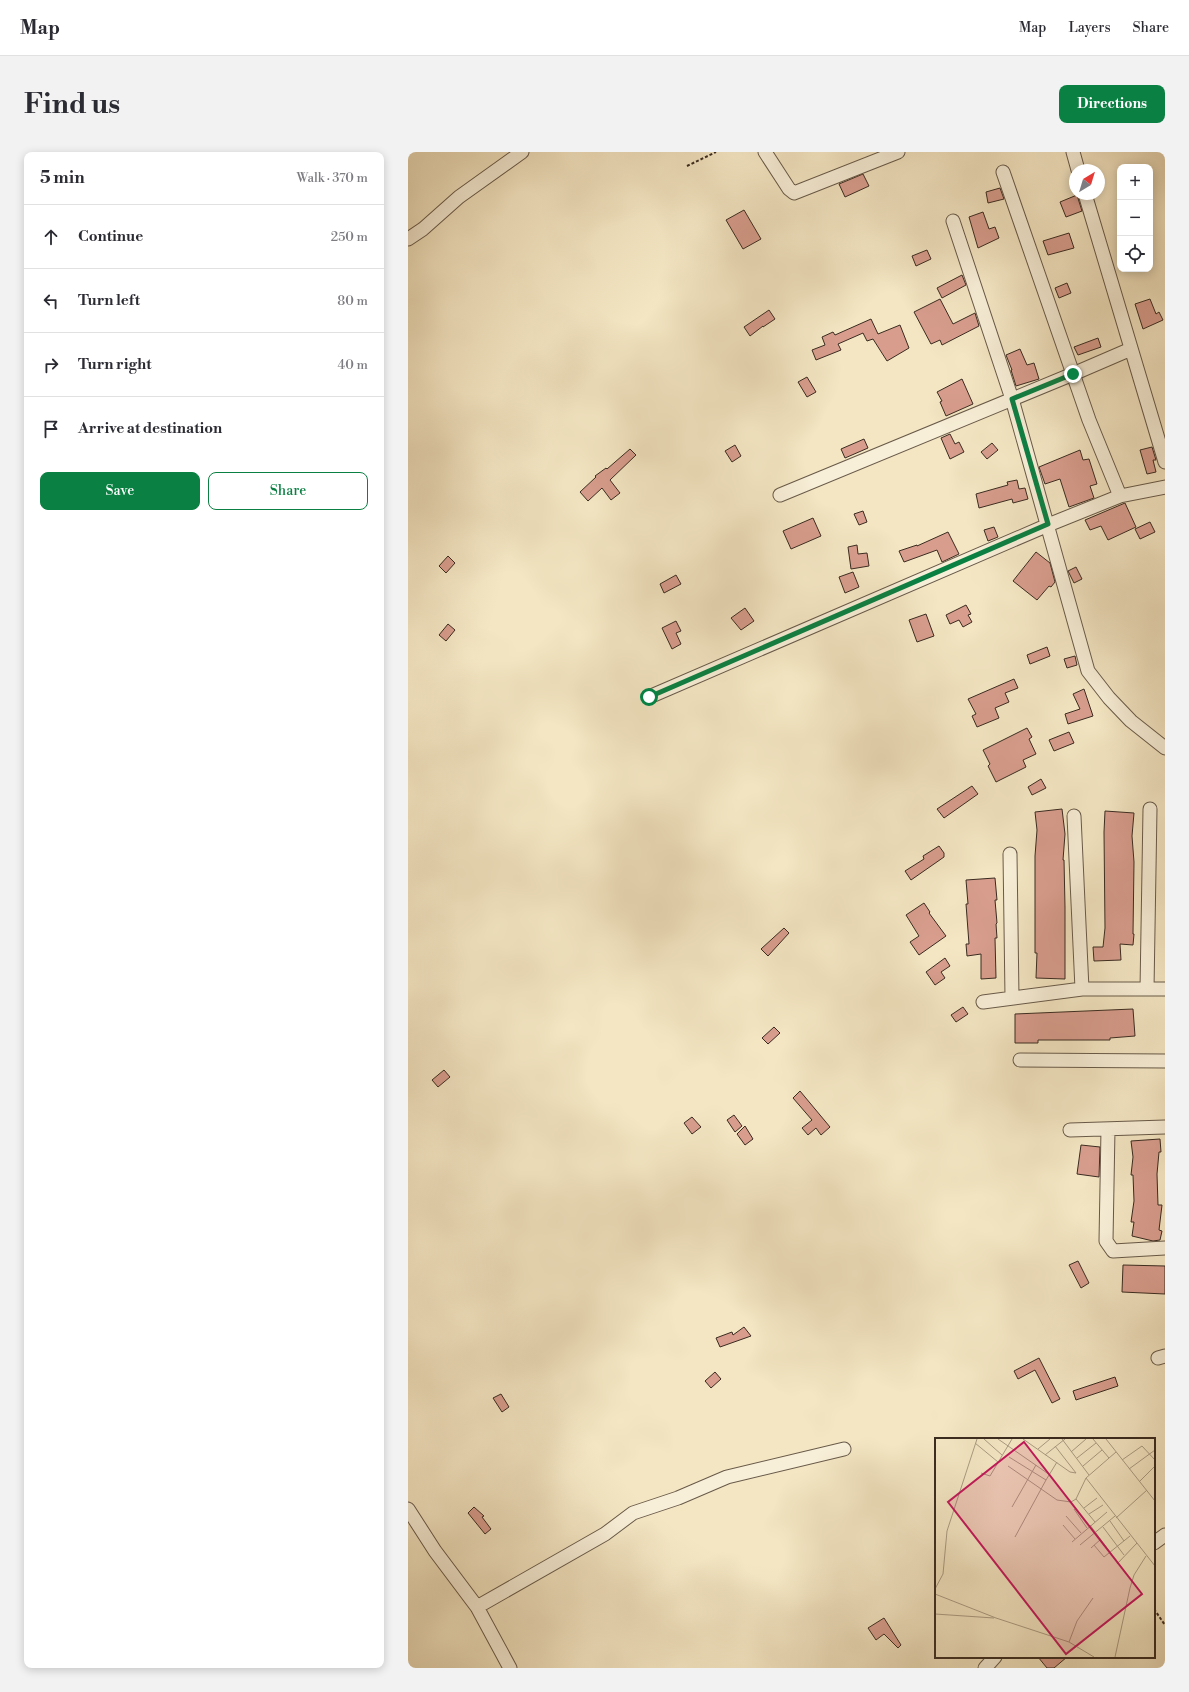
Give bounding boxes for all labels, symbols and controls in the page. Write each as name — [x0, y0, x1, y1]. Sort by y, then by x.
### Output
text: Map — [20, 16, 60, 40]
text: Map — [1019, 19, 1046, 37]
text: Layers — [1068, 19, 1111, 37]
text: Share — [1133, 19, 1169, 37]
button: Directions — [1059, 85, 1165, 123]
text: Find us — [24, 87, 120, 122]
north arrow — [1069, 164, 1105, 200]
map controls — [1117, 164, 1153, 272]
button: + — [1117, 164, 1153, 200]
text: 5 min — [40, 167, 85, 189]
text: Walk · 370 m — [296, 170, 368, 186]
button: − — [1117, 200, 1153, 236]
icon: ahead — [40, 226, 62, 248]
text: Continue — [78, 227, 143, 246]
text: 250 m — [331, 229, 368, 245]
button: locate — [1117, 236, 1153, 272]
icon: left — [40, 290, 62, 312]
text: Turn left — [78, 291, 140, 310]
text: 80 m — [337, 293, 368, 309]
icon: right — [40, 354, 62, 376]
text: Turn right — [78, 355, 152, 374]
text: 40 m — [338, 357, 368, 373]
route end — [1064, 365, 1082, 383]
icon: arrive — [40, 418, 62, 440]
text: Arrive at destination — [78, 419, 222, 438]
button: Save — [40, 472, 200, 510]
button: Share — [208, 472, 368, 510]
route start — [640, 688, 658, 706]
inset map — [935, 1438, 1155, 1658]

